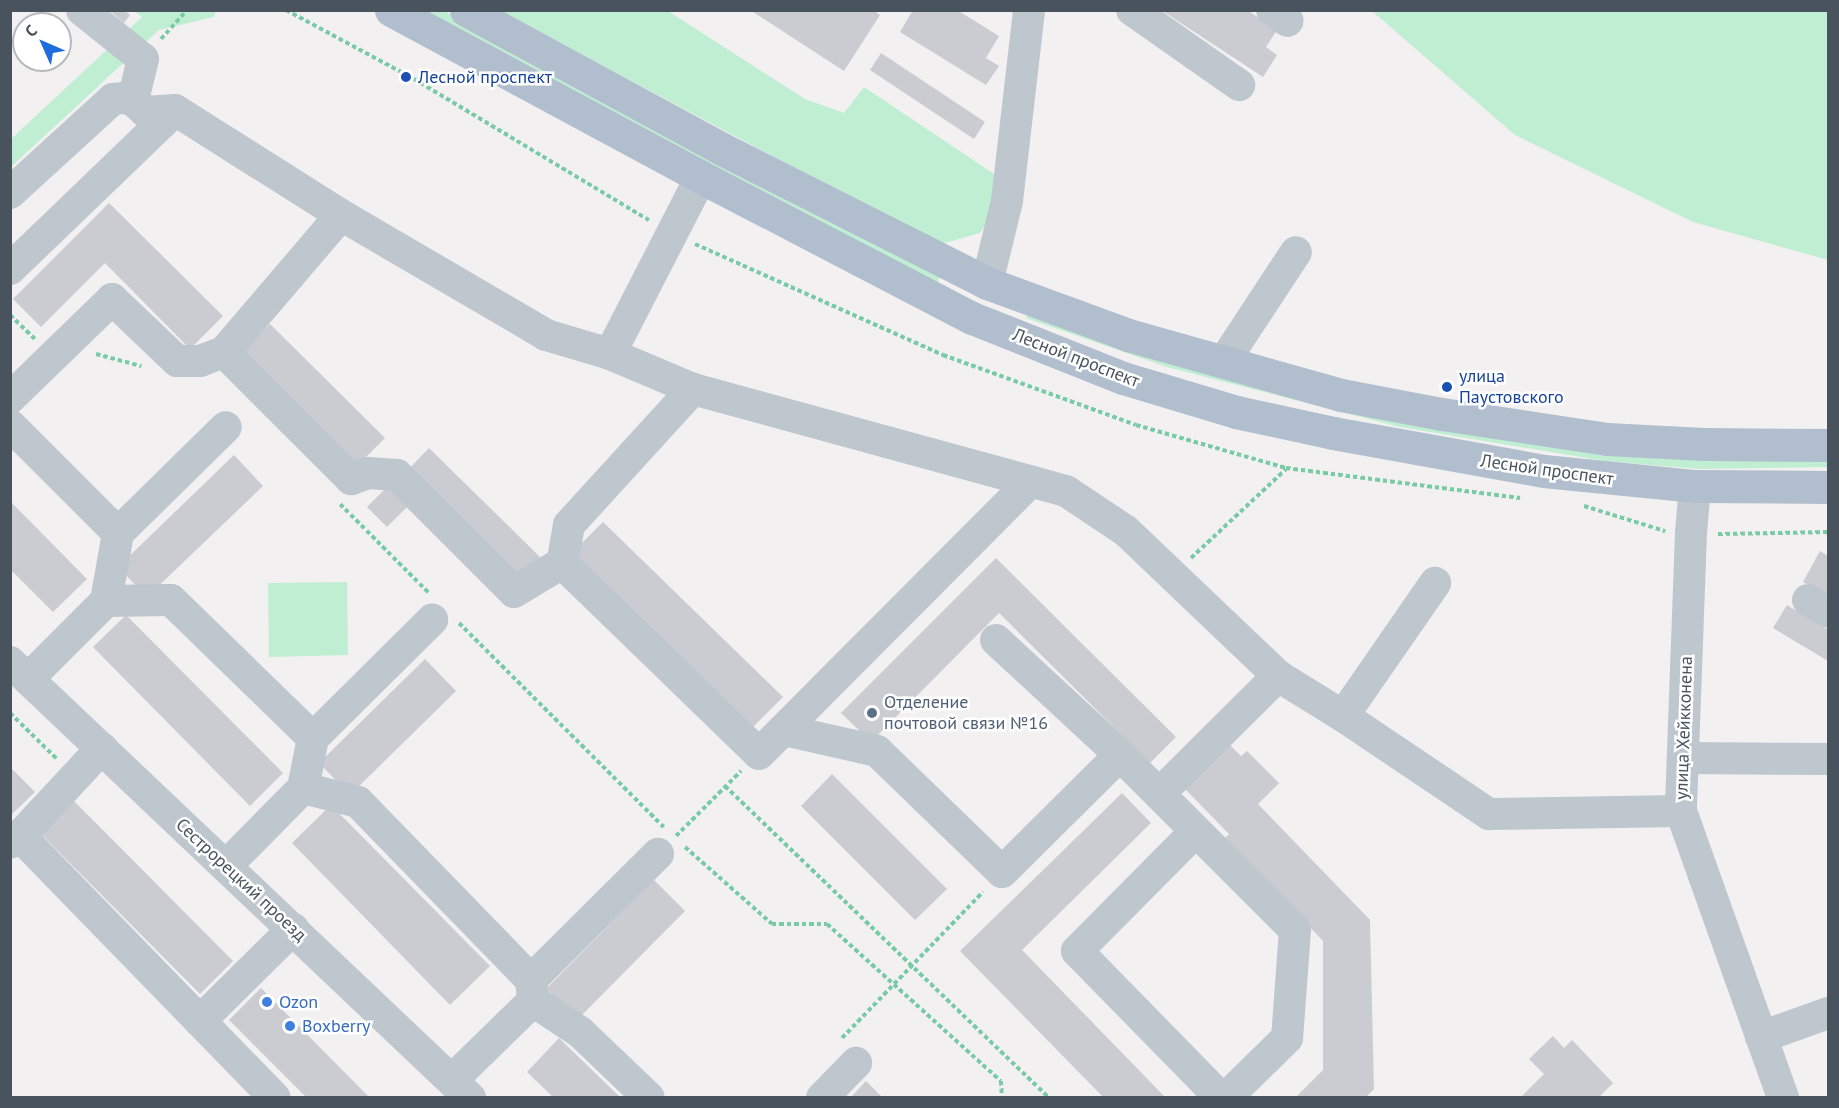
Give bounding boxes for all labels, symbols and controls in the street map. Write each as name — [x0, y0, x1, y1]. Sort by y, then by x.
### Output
north arrow — [12, 12, 72, 72]
text: С — [20, 20, 41, 41]
place label: Лесной проспект — [418, 66, 552, 88]
marker: Лесной проспект — [399, 70, 413, 84]
street label: Лесной проспект — [1010, 324, 1142, 392]
place label: улица Паустовского — [1459, 366, 1564, 409]
marker: улица Паустовского — [1440, 380, 1454, 394]
street label: Лесной проспект — [1479, 450, 1615, 490]
street label: улица Хейкконена — [1671, 656, 1697, 800]
place label: Отделение почтовой связи №16 — [884, 692, 1048, 734]
marker: Отделение почтовой связи №16 — [865, 706, 879, 720]
street label: Сестрорецкий проезд — [171, 814, 311, 946]
place label: Ozon — [279, 991, 318, 1013]
marker: Ozon — [260, 995, 274, 1009]
place label: Boxberry — [302, 1015, 370, 1037]
marker: Boxberry — [283, 1019, 297, 1033]

